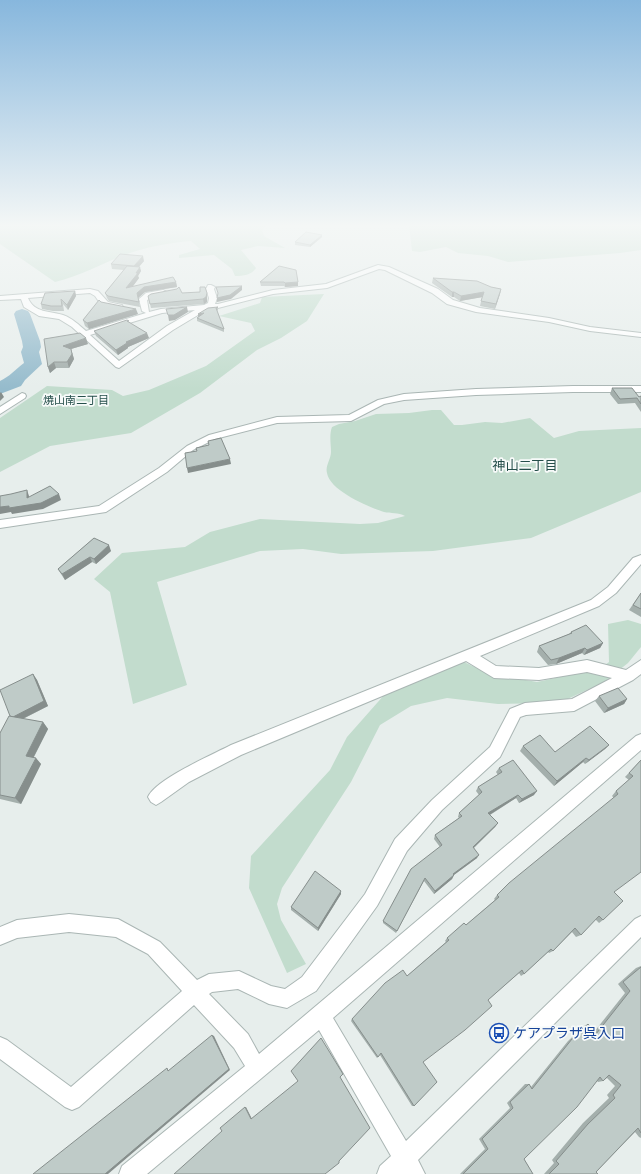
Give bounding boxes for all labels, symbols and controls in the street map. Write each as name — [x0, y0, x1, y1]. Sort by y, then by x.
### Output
district label: 焼山南二丁目 — [43, 394, 109, 407]
district label: 神山二丁目 — [492, 458, 558, 473]
bus stop icon: ケアプラザ呉入口 — [488, 1022, 510, 1044]
place label: ケアプラザ呉入口 — [513, 1025, 625, 1042]

